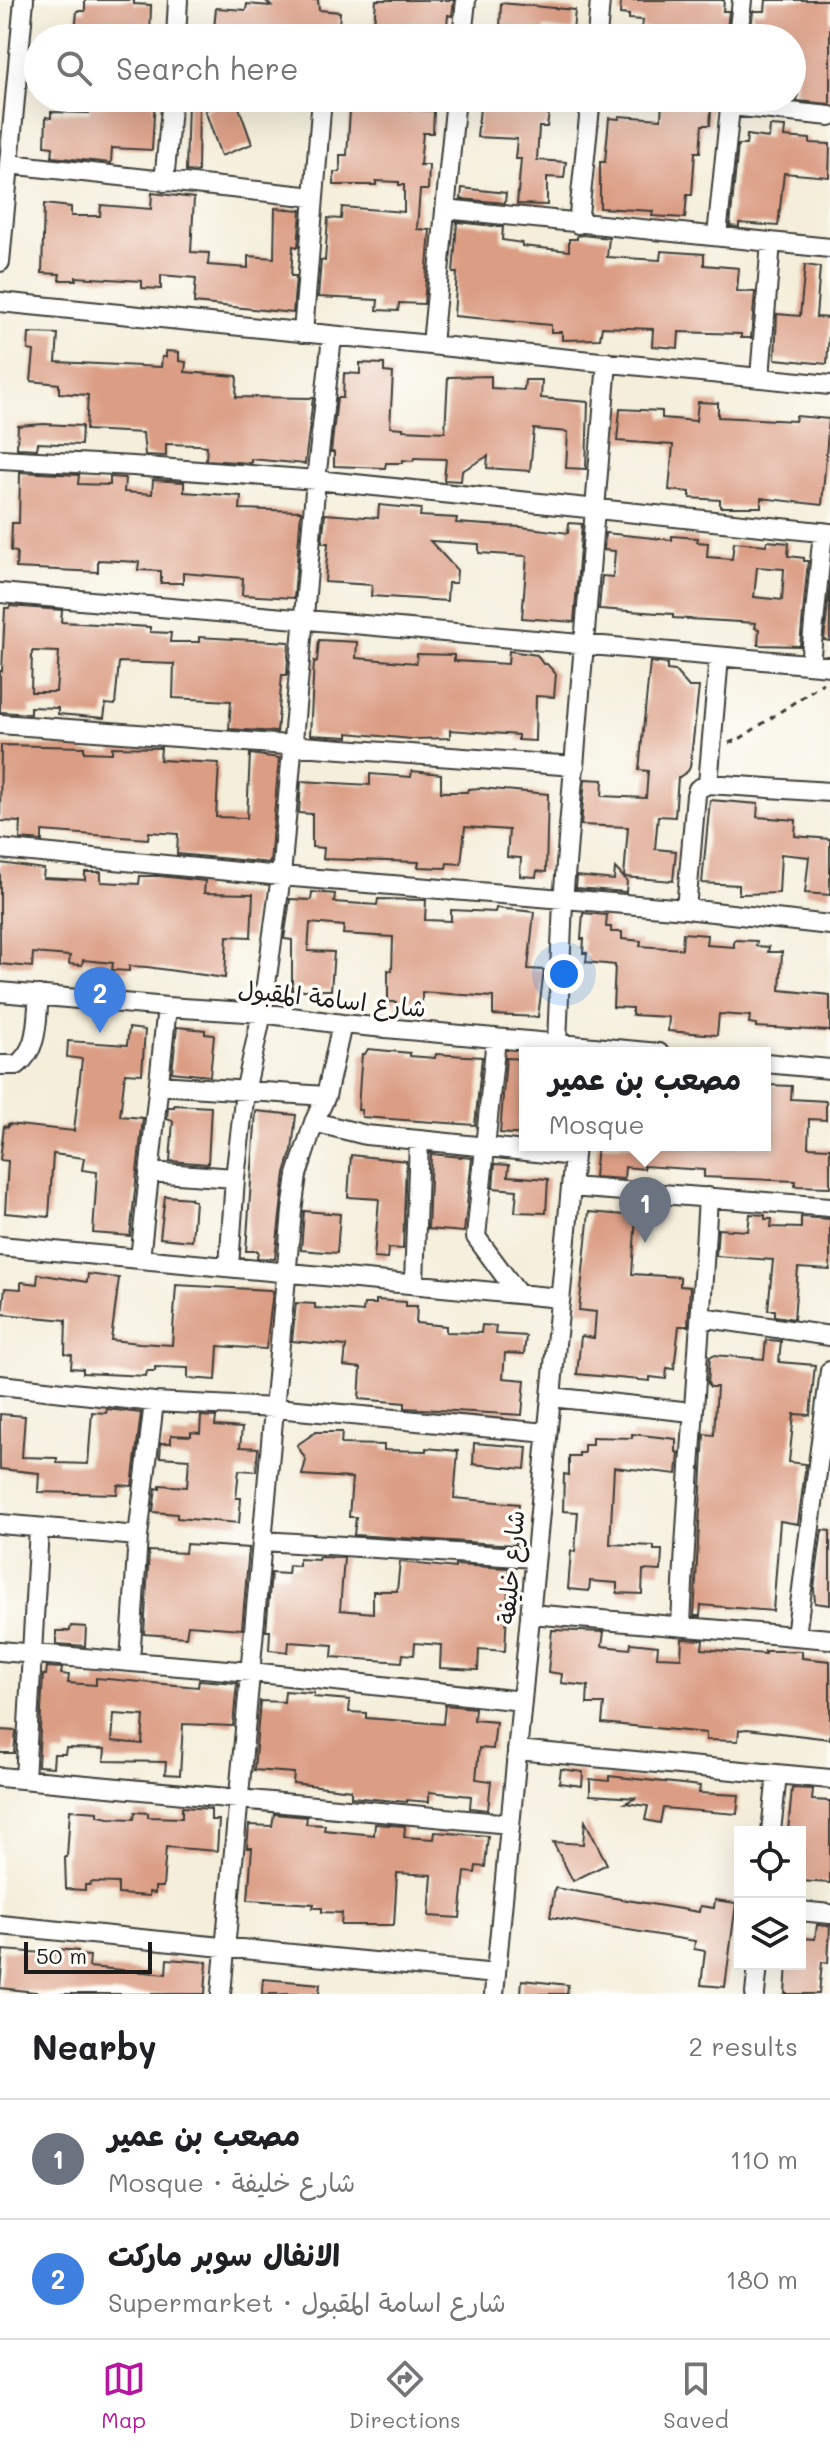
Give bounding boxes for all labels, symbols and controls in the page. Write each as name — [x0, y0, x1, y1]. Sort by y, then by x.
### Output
search box — [24, 24, 806, 112]
icon: search — [52, 46, 96, 90]
text: Search here — [116, 48, 299, 88]
your location — [544, 954, 584, 994]
pin: 2 — [74, 967, 126, 1033]
street label: شارع اسامة المقبول — [236, 973, 428, 1026]
popup — [519, 1047, 771, 1151]
text: مصعب بن عمير — [549, 1058, 741, 1098]
text: Mosque — [549, 1107, 645, 1141]
pin: 1 — [619, 1177, 671, 1243]
street label: شارع خليفة — [490, 1509, 533, 1625]
map controls — [734, 1826, 806, 1970]
button: locate — [734, 1826, 806, 1898]
button: layers — [734, 1898, 806, 1970]
scale bar — [24, 1938, 152, 1974]
text: 50 m — [36, 1941, 87, 1970]
text: Nearby — [32, 2024, 157, 2069]
text: 2 results — [689, 2029, 798, 2063]
text: مصعب بن عمير — [108, 2114, 300, 2154]
text: 1 — [52, 2142, 64, 2176]
text: 110 m — [730, 2142, 798, 2176]
text: Mosque · شارع خليفة — [108, 2165, 355, 2199]
text: الانفال سوبر ماركت — [108, 2234, 340, 2274]
text: 2 — [51, 2262, 65, 2296]
text: 180 m — [726, 2262, 798, 2296]
text: Supermarket · شارع اسامة المقبول — [108, 2285, 506, 2319]
tab: Map — [101, 2357, 146, 2434]
tab: Directions — [349, 2357, 461, 2434]
tab: Saved — [663, 2357, 729, 2434]

